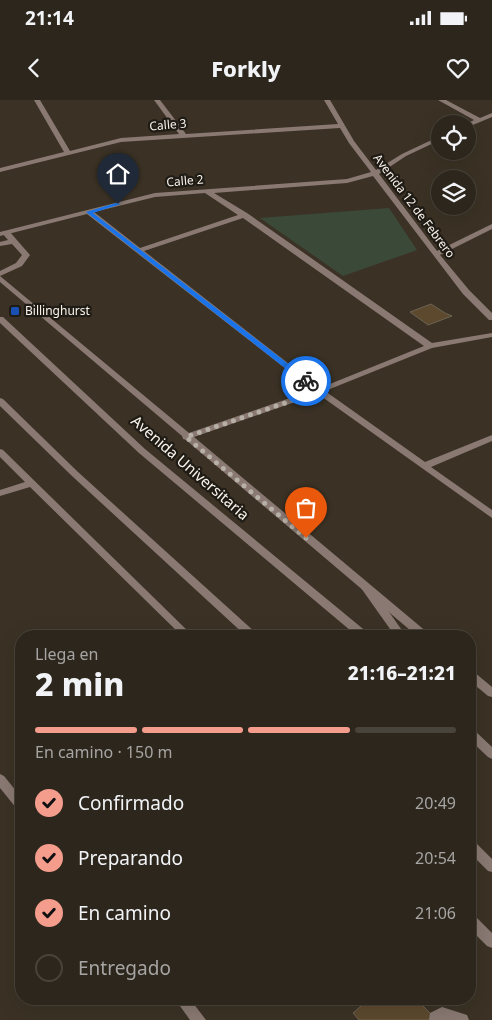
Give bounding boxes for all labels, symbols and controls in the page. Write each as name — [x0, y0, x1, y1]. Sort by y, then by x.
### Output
text: 21:14 — [25, 5, 74, 31]
text: Forkly — [211, 53, 281, 83]
icon: back — [20, 54, 48, 82]
icon: heart — [444, 54, 472, 82]
street label: Calle 3 — [149, 114, 187, 135]
map controls — [431, 115, 476, 215]
button: locate — [431, 115, 476, 160]
street label: Avenida 12 de Febrero — [370, 150, 459, 261]
pin — [97, 153, 139, 204]
icon: home — [104, 160, 132, 188]
street label: Calle 2 — [166, 170, 204, 191]
button: layers — [431, 170, 476, 215]
place label: Billinghurst — [25, 302, 91, 319]
marker: Billinghurst — [9, 305, 21, 317]
courier — [281, 356, 331, 406]
icon: bike — [292, 367, 320, 395]
street label: Avenida Universitaria — [127, 410, 254, 524]
pin — [285, 487, 327, 538]
icon: bag — [292, 494, 320, 522]
text: Llega en — [35, 643, 98, 665]
text: 21:16–21:21 — [348, 660, 456, 686]
text: 2 min — [35, 662, 124, 705]
text: En camino · 150 m — [35, 741, 172, 763]
icon: check — [35, 789, 63, 817]
text: Confirmado — [78, 790, 184, 816]
text: 20:49 — [415, 792, 456, 814]
icon: check — [35, 844, 63, 872]
text: Preparando — [78, 845, 183, 871]
text: 20:54 — [415, 847, 456, 869]
icon: check — [35, 899, 63, 927]
text: En camino — [78, 900, 171, 926]
text: 21:06 — [415, 902, 456, 924]
text: Entregado — [78, 955, 171, 981]

